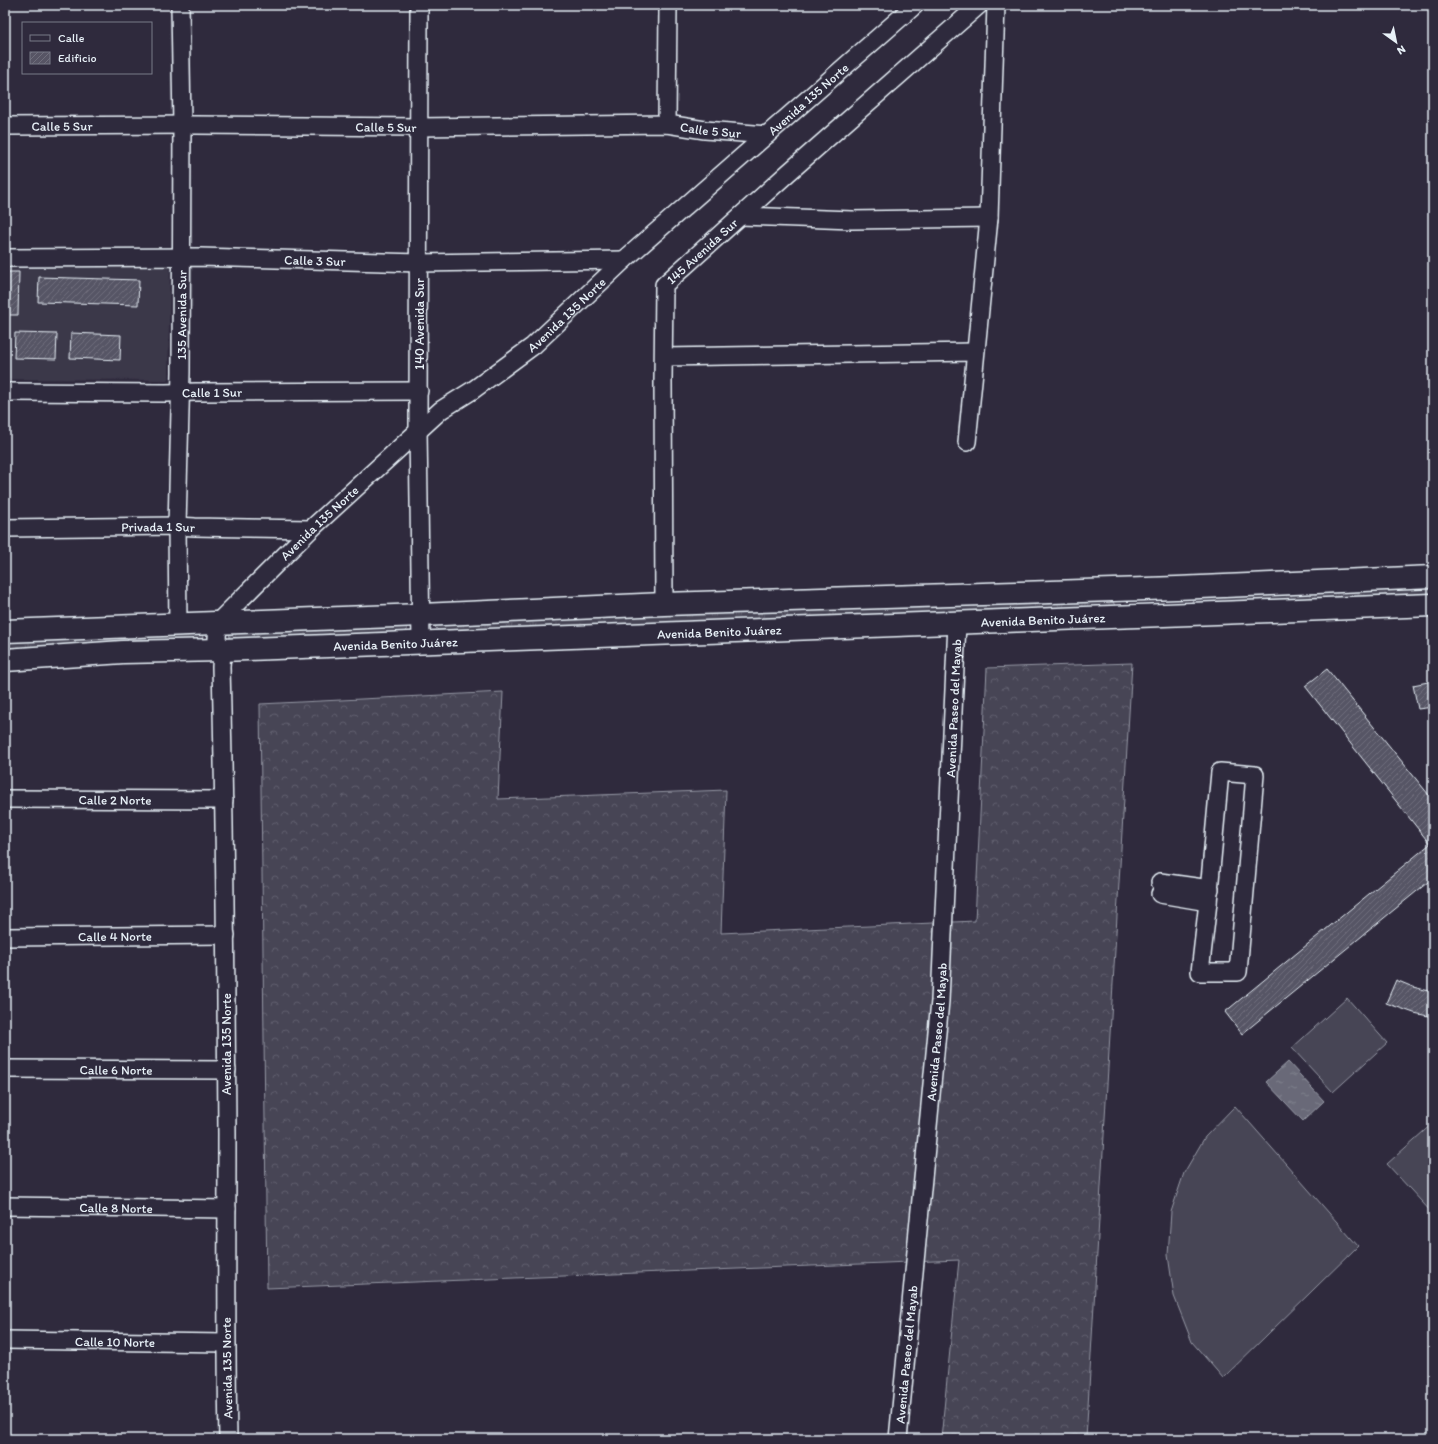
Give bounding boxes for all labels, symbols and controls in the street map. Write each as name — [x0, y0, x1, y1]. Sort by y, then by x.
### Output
legend — [22, 22, 152, 74]
north arrow — [1376, 22, 1416, 62]
text: Calle — [58, 31, 85, 45]
text: N — [1395, 42, 1408, 57]
text: Edificio — [58, 51, 97, 65]
street label: Avenida 135 Norte — [765, 59, 851, 138]
street label: Calle 5 Sur — [31, 118, 93, 133]
street label: Calle 5 Sur — [355, 119, 417, 134]
street label: Calle 5 Sur — [679, 119, 742, 140]
street label: 145 Avenida Sur — [663, 214, 741, 287]
street label: Calle 3 Sur — [284, 252, 347, 269]
street label: 135 Avenida Sur — [174, 269, 189, 360]
street label: Avenida 135 Norte — [524, 274, 609, 355]
street label: 140 Avenida Sur — [412, 277, 427, 370]
street label: Calle 1 Sur — [182, 384, 243, 400]
street label: Avenida 135 Norte — [277, 482, 361, 563]
street label: Privada 1 Sur — [121, 518, 196, 535]
street label: Avenida Benito Juárez — [981, 610, 1106, 629]
street label: Avenida Benito Juárez — [657, 622, 782, 641]
street label: Avenida Benito Juárez — [333, 634, 458, 653]
street label: Avenida Paseo del Mayab — [943, 638, 964, 778]
street label: Calle 2 Norte — [78, 792, 152, 807]
street label: Calle 4 Norte — [78, 928, 152, 944]
street label: Avenida Paseo del Mayab — [923, 962, 949, 1102]
street label: Avenida 135 Norte — [219, 993, 234, 1095]
street label: Calle 6 Norte — [79, 1062, 153, 1077]
street label: Calle 8 Norte — [79, 1200, 153, 1215]
street label: Avenida Paseo del Mayab — [892, 1284, 920, 1424]
street label: Avenida 135 Norte — [219, 1317, 235, 1419]
street label: Calle 10 Norte — [75, 1333, 155, 1350]

